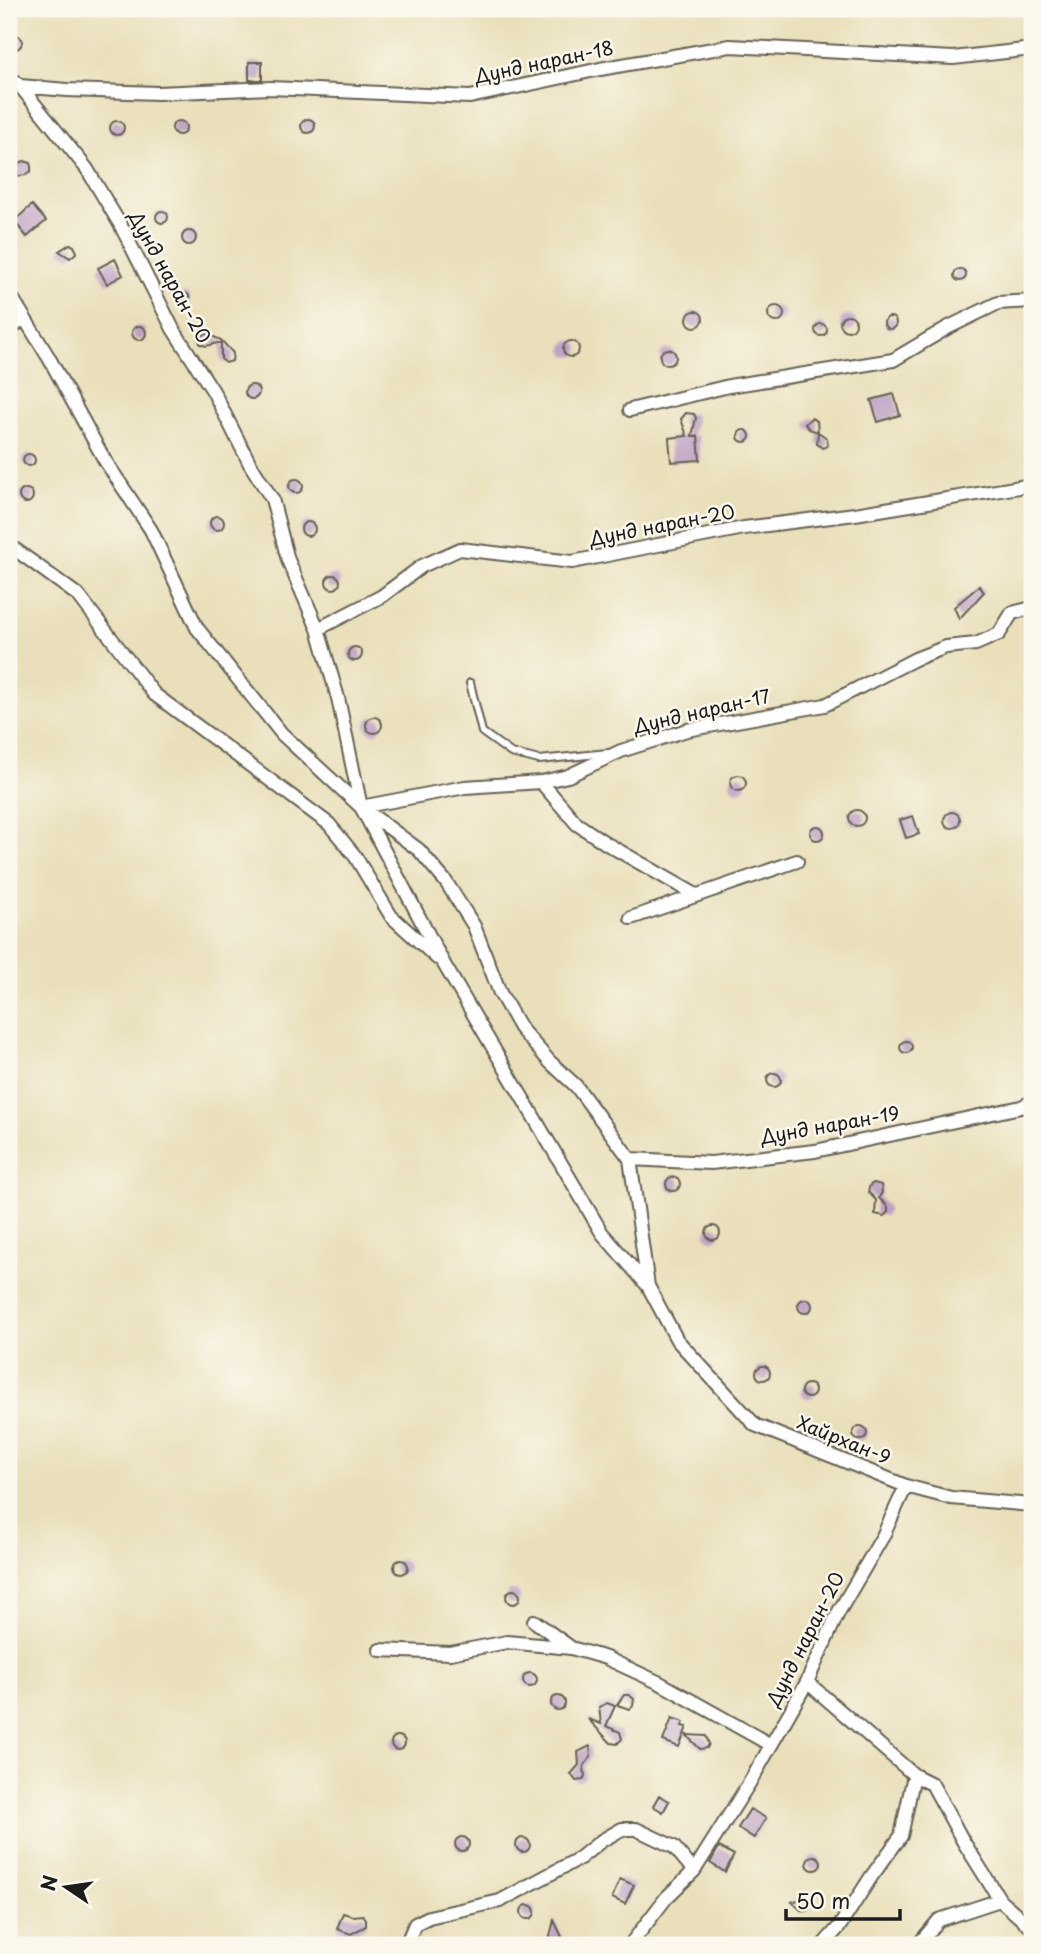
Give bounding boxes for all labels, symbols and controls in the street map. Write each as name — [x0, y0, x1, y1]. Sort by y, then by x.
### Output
street label: Дунд наран-18 — [471, 33, 616, 90]
street label: Дунд наран-20 — [122, 204, 219, 348]
street label: Дунд наран-20 — [586, 496, 737, 552]
street label: Дунд наран-17 — [630, 681, 773, 740]
street label: Дунд наран-19 — [757, 1098, 902, 1150]
street label: Хайрхан-9 — [793, 1408, 895, 1471]
street label: Дунд наран-20 — [758, 1566, 850, 1712]
north arrow — [32, 1853, 102, 1923]
text: N — [33, 1872, 64, 1893]
scale bar — [786, 1877, 899, 1921]
text: 50 m — [796, 1884, 850, 1916]

